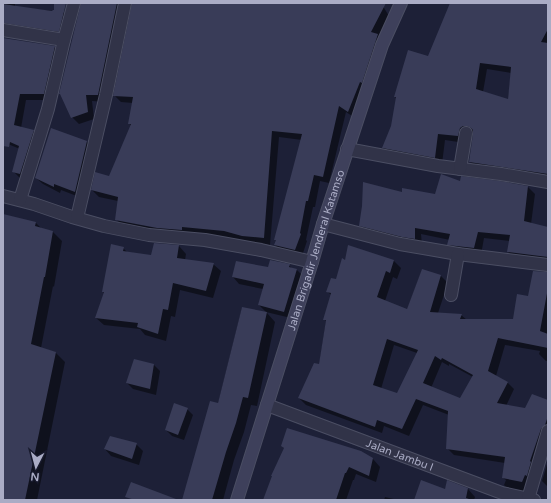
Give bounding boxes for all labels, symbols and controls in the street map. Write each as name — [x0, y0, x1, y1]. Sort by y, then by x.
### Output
street label: Jalan Brigadir Jenderal Katamso — [285, 168, 347, 332]
street label: Jalan Jambu I — [364, 437, 435, 474]
north arrow — [16, 447, 56, 487]
text: N — [30, 470, 40, 483]

